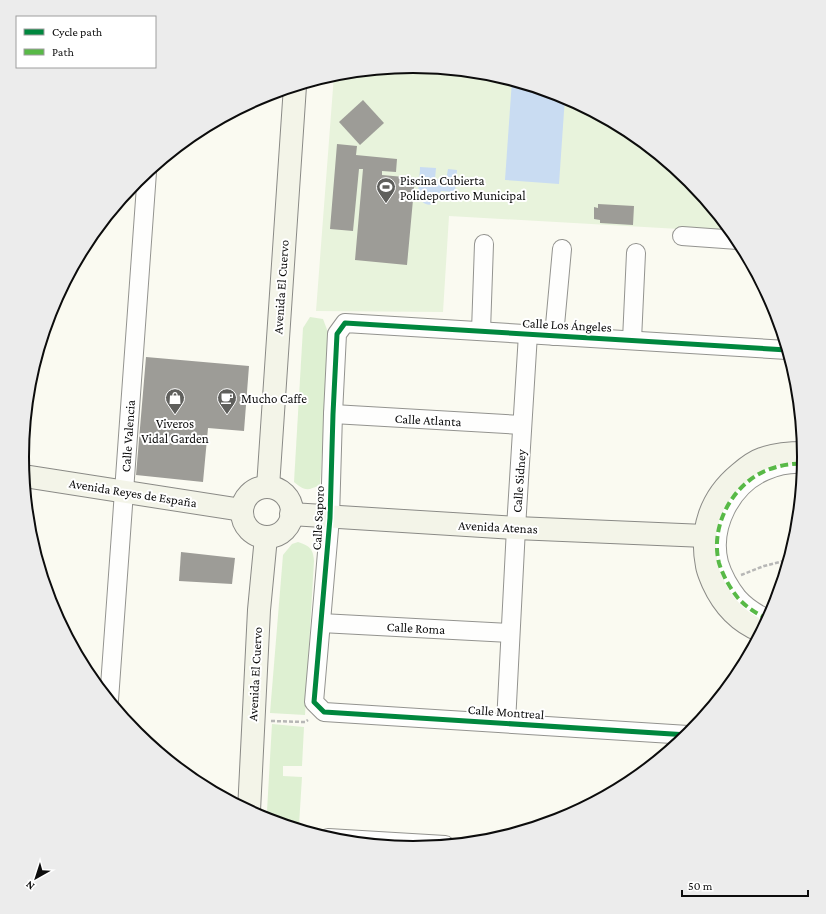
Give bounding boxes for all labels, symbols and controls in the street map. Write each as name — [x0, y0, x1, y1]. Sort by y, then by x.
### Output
legend — [16, 16, 156, 68]
text: Cycle path — [52, 25, 103, 39]
text: Path — [52, 45, 74, 59]
place label: Piscina Cubierta Polideportivo Municipal — [400, 173, 526, 203]
sports icon: Piscina Cubierta Polideportivo Municipal — [375, 176, 397, 204]
street label: Avenida El Cuervo — [270, 239, 292, 335]
street label: Calle Los Ángeles — [522, 315, 612, 335]
shop icon: Viveros Vidal Garden — [164, 387, 186, 415]
cafe icon: Mucho Caffe — [216, 387, 238, 415]
place label: Mucho Caffe — [241, 391, 307, 406]
street label: Calle Valencia — [118, 399, 138, 473]
street label: Calle Atlanta — [394, 411, 462, 429]
place label: Viveros Vidal Garden — [141, 416, 209, 446]
street label: Calle Sidney — [509, 448, 529, 513]
street label: Avenida Reyes de España — [68, 475, 198, 511]
street label: Calle Saporo — [309, 485, 327, 551]
street label: Avenida Atenas — [458, 517, 538, 537]
street label: Calle Roma — [386, 619, 446, 637]
street label: Avenida El Cuervo — [245, 626, 265, 722]
street label: Calle Montreal — [467, 702, 545, 722]
north arrow — [16, 858, 56, 898]
scale bar — [682, 872, 808, 898]
text: N — [23, 878, 36, 893]
text: 50 m — [688, 879, 713, 893]

